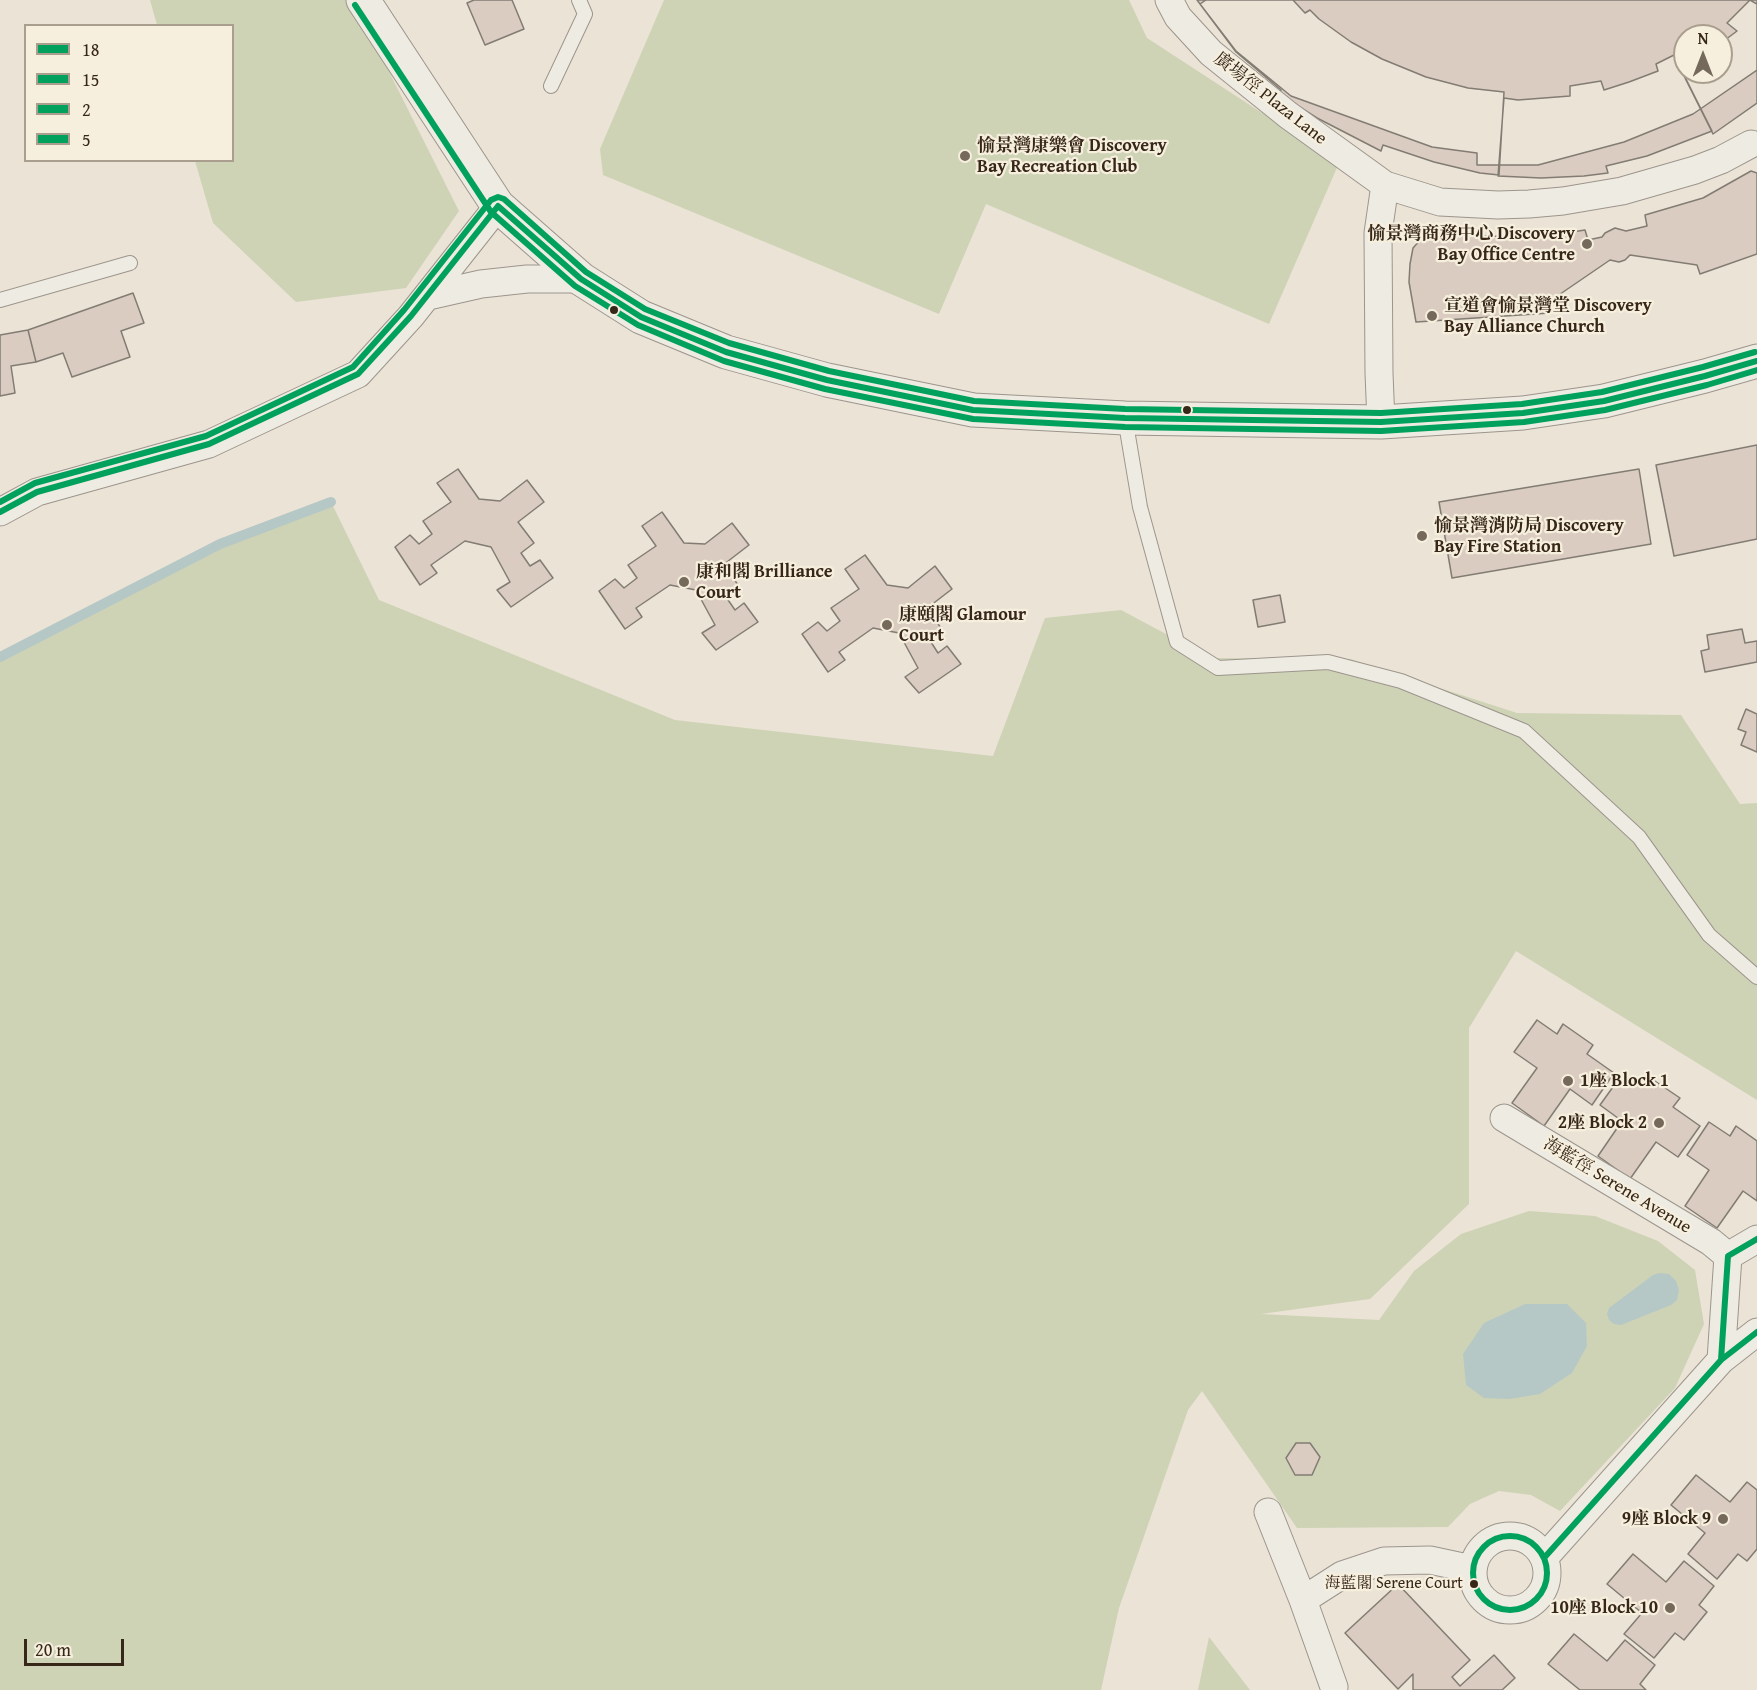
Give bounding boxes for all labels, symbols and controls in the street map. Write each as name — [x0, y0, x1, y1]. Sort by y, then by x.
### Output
legend — [24, 24, 234, 162]
north arrow — [1673, 24, 1733, 84]
text: N — [1698, 26, 1708, 50]
text: 18 — [82, 36, 99, 63]
street label: 廣場徑 Plaza Lane — [1209, 48, 1331, 150]
text: 15 — [82, 66, 99, 93]
text: 2 — [82, 96, 91, 123]
text: 5 — [82, 126, 91, 153]
place label: 愉景灣康樂會 Discovery Bay Recreation Club — [977, 135, 1167, 178]
marker: 愉景灣康樂會 Discovery Bay Recreation Club — [958, 149, 972, 163]
place label: 愉景灣商務中心 Discovery Bay Office Centre — [1367, 223, 1575, 266]
marker: 愉景灣商務中心 Discovery Bay Office Centre — [1580, 237, 1594, 251]
place label: 宣道會愉景灣堂 Discovery Bay Alliance Church — [1444, 295, 1652, 338]
unlabelled marker — [608, 304, 620, 316]
marker: 宣道會愉景灣堂 Discovery Bay Alliance Church — [1425, 309, 1439, 323]
unlabelled marker — [1181, 404, 1193, 416]
place label: 愉景灣消防局 Discovery Bay Fire Station — [1434, 515, 1624, 558]
marker: 愉景灣消防局 Discovery Bay Fire Station — [1415, 529, 1429, 543]
place label: 康和閣 Brilliance Court — [696, 561, 833, 604]
marker: 康和閣 Brilliance Court — [677, 575, 691, 589]
place label: 康頤閣 Glamour Court — [899, 604, 1026, 646]
marker: 康頤閣 Glamour Court — [880, 618, 894, 632]
place label: 1座 Block 1 — [1580, 1070, 1669, 1092]
marker: 1座 Block 1 — [1561, 1074, 1575, 1088]
place label: 2座 Block 2 — [1558, 1112, 1647, 1134]
marker: 2座 Block 2 — [1652, 1116, 1666, 1130]
street label: 海藍徑 Serene Avenue — [1539, 1133, 1695, 1239]
place label: 9座 Block 9 — [1622, 1508, 1711, 1530]
marker: 9座 Block 9 — [1716, 1512, 1730, 1526]
place label: 海藍閣 Serene Court — [1325, 1574, 1463, 1594]
marker: 海藍閣 Serene Court — [1468, 1578, 1480, 1590]
place label: 10座 Block 10 — [1550, 1597, 1658, 1619]
marker: 10座 Block 10 — [1663, 1601, 1677, 1615]
scale bar — [27, 1627, 128, 1665]
text: 20 m — [35, 1636, 71, 1663]

